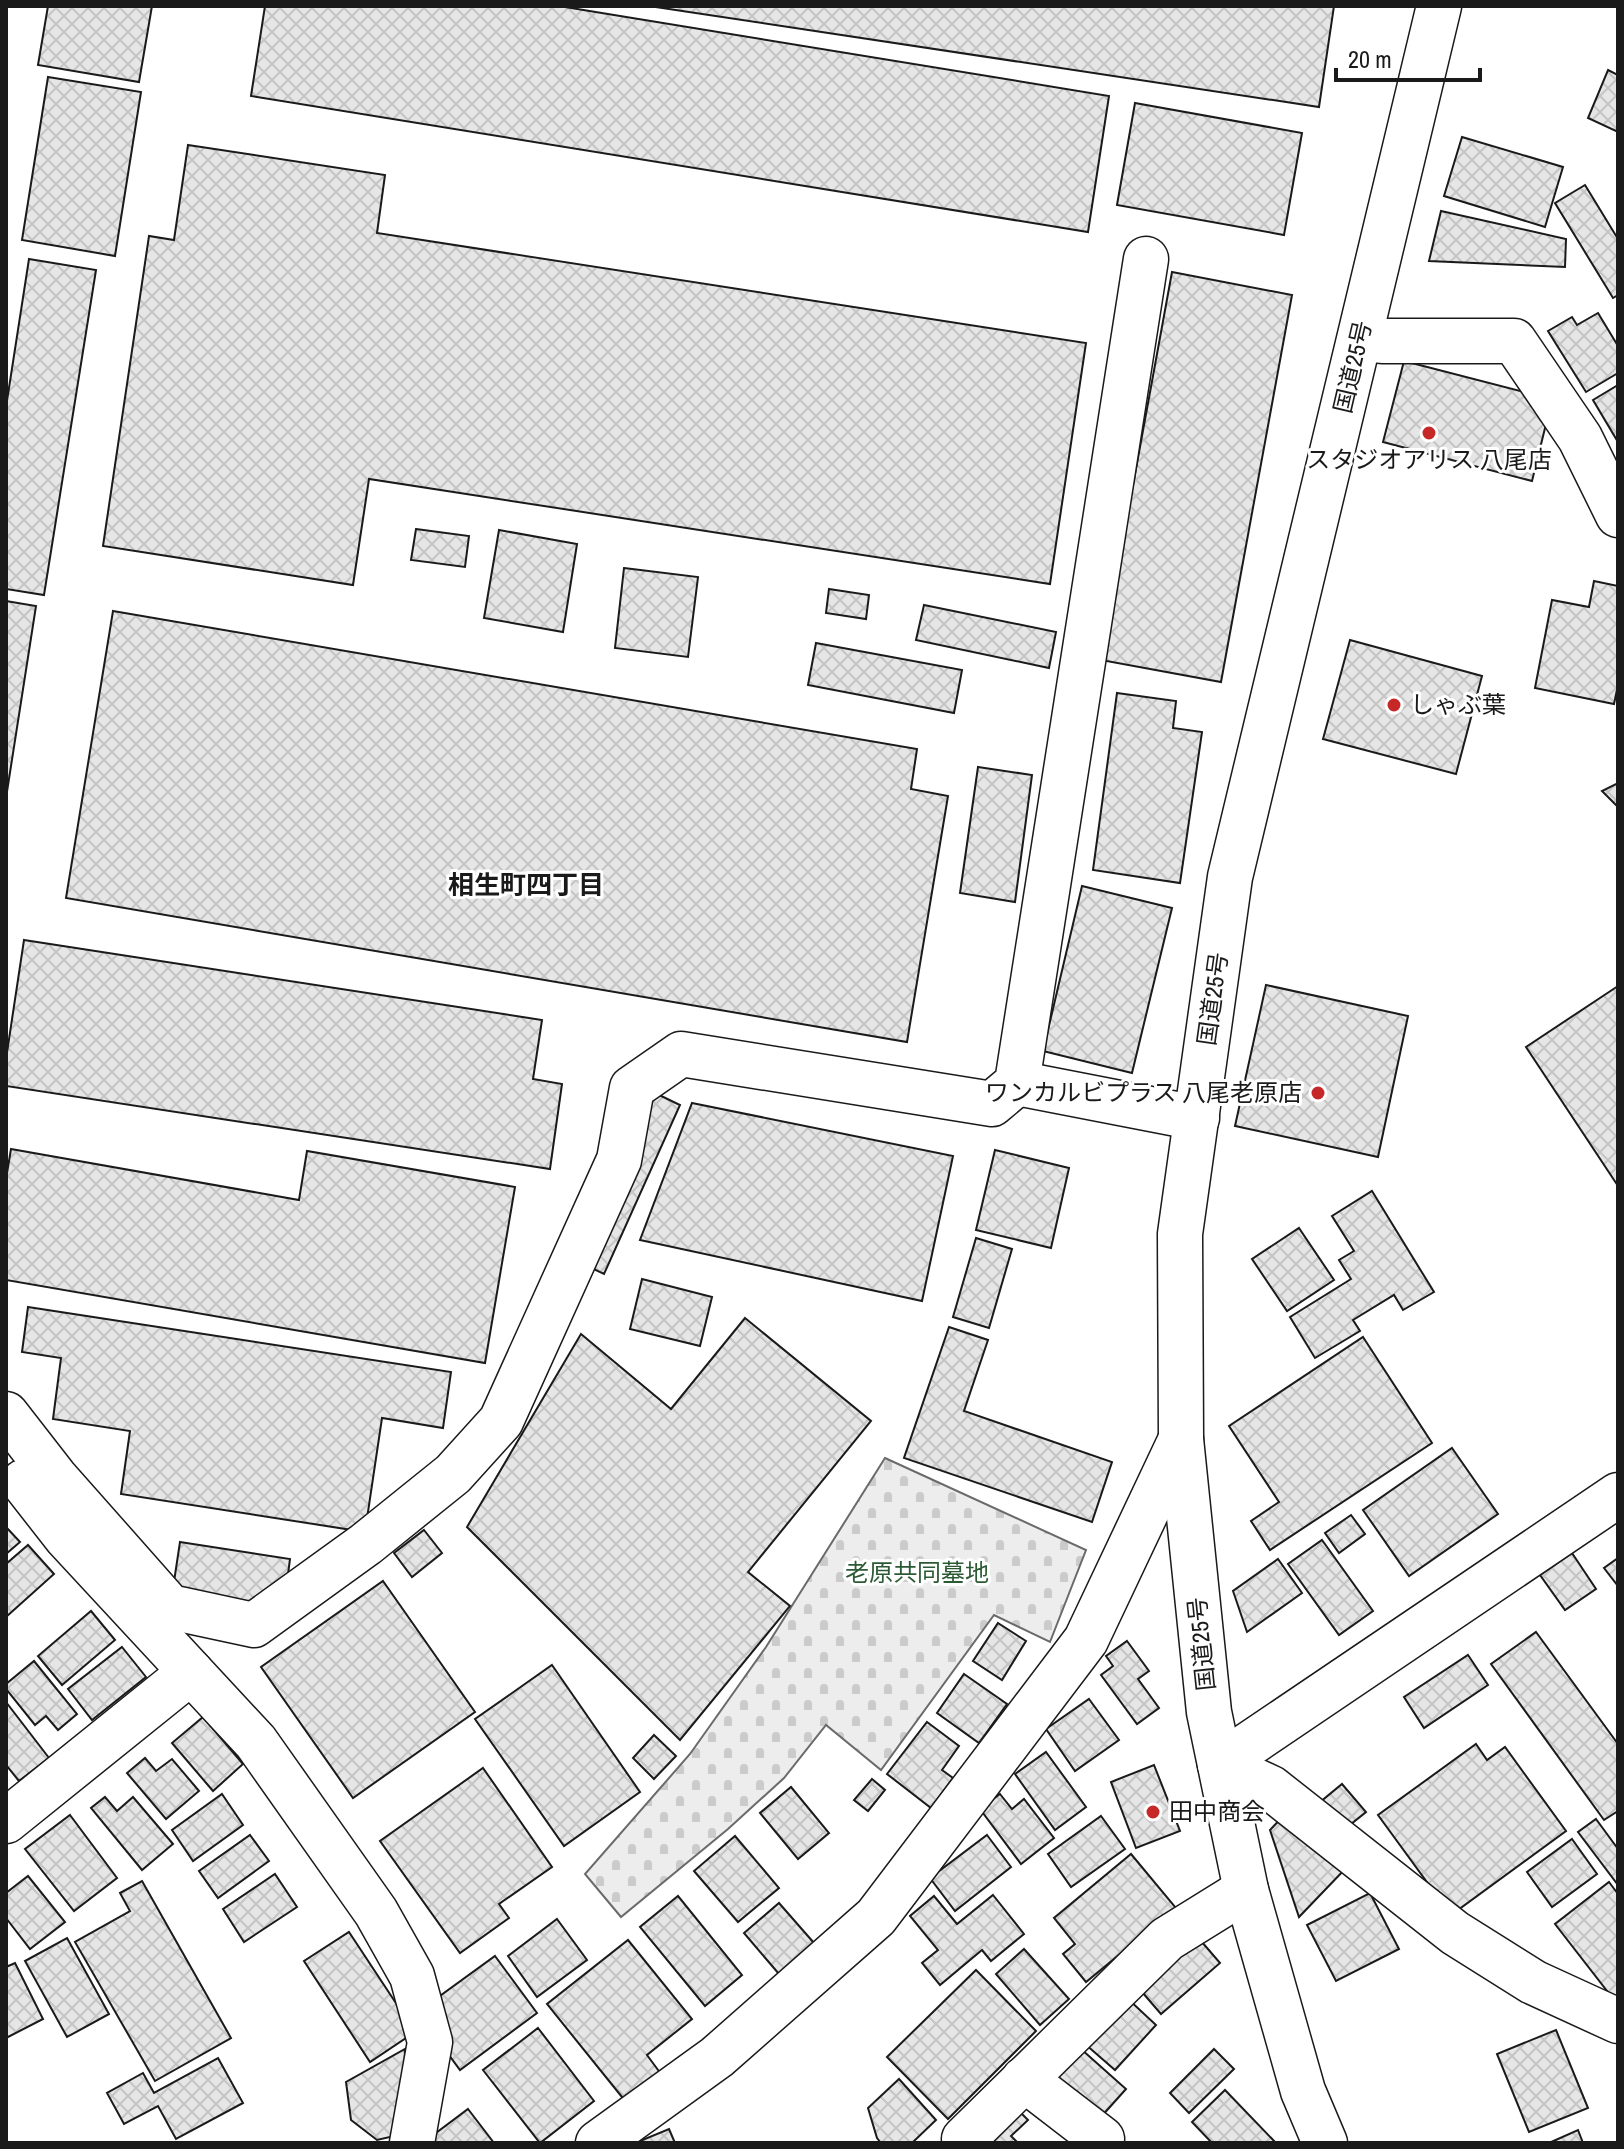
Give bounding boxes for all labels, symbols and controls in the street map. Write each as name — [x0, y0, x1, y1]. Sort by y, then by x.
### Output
scale bar — [1336, 32, 1480, 82]
text: 20 m — [1348, 43, 1392, 75]
street label: 国道25号 — [1326, 317, 1378, 416]
marker: スタジオアリス 八尾店 — [1420, 424, 1438, 442]
place label: スタジオアリス 八尾店 — [1306, 443, 1552, 475]
place label: しゃぶ葉 — [1410, 688, 1506, 720]
marker: しゃぶ葉 — [1385, 696, 1403, 714]
district label: 相生町四丁目 — [448, 867, 604, 902]
street label: 国道25号 — [1190, 950, 1234, 1048]
place label: ワンカルビプラス 八尾老原店 — [985, 1076, 1302, 1108]
marker: ワンカルビプラス 八尾老原店 — [1309, 1084, 1327, 1102]
park label: 老原共同墓地 — [845, 1556, 989, 1588]
street label: 国道25号 — [1180, 1596, 1222, 1692]
place label: 田中商会 — [1169, 1795, 1265, 1827]
marker: 田中商会 — [1144, 1803, 1162, 1821]

